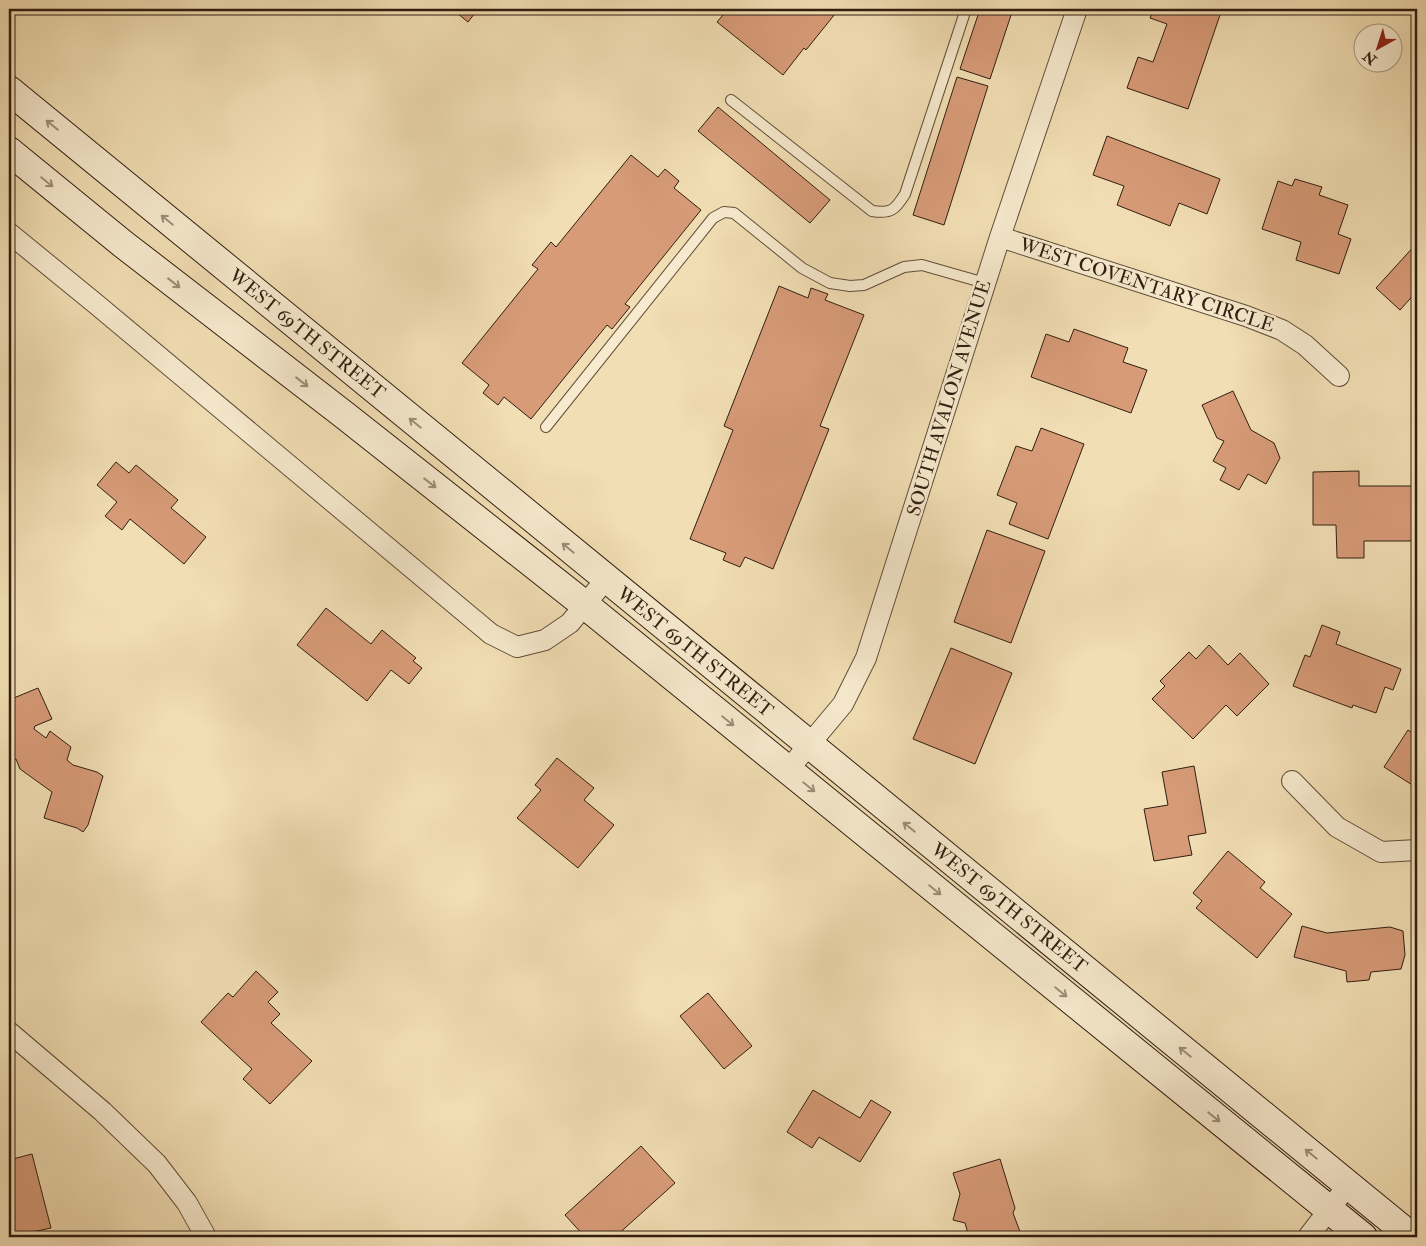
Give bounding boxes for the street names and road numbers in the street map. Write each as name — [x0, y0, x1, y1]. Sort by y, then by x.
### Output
street label: WEST COVENTARY CIRCLE — [1016, 232, 1278, 338]
street label: WEST 69TH STREET — [223, 263, 390, 405]
street label: SOUTH AVALON AVENUE — [902, 277, 996, 519]
street label: WEST 69TH STREET — [611, 581, 778, 723]
street label: WEST 69TH STREET — [925, 837, 1092, 979]

